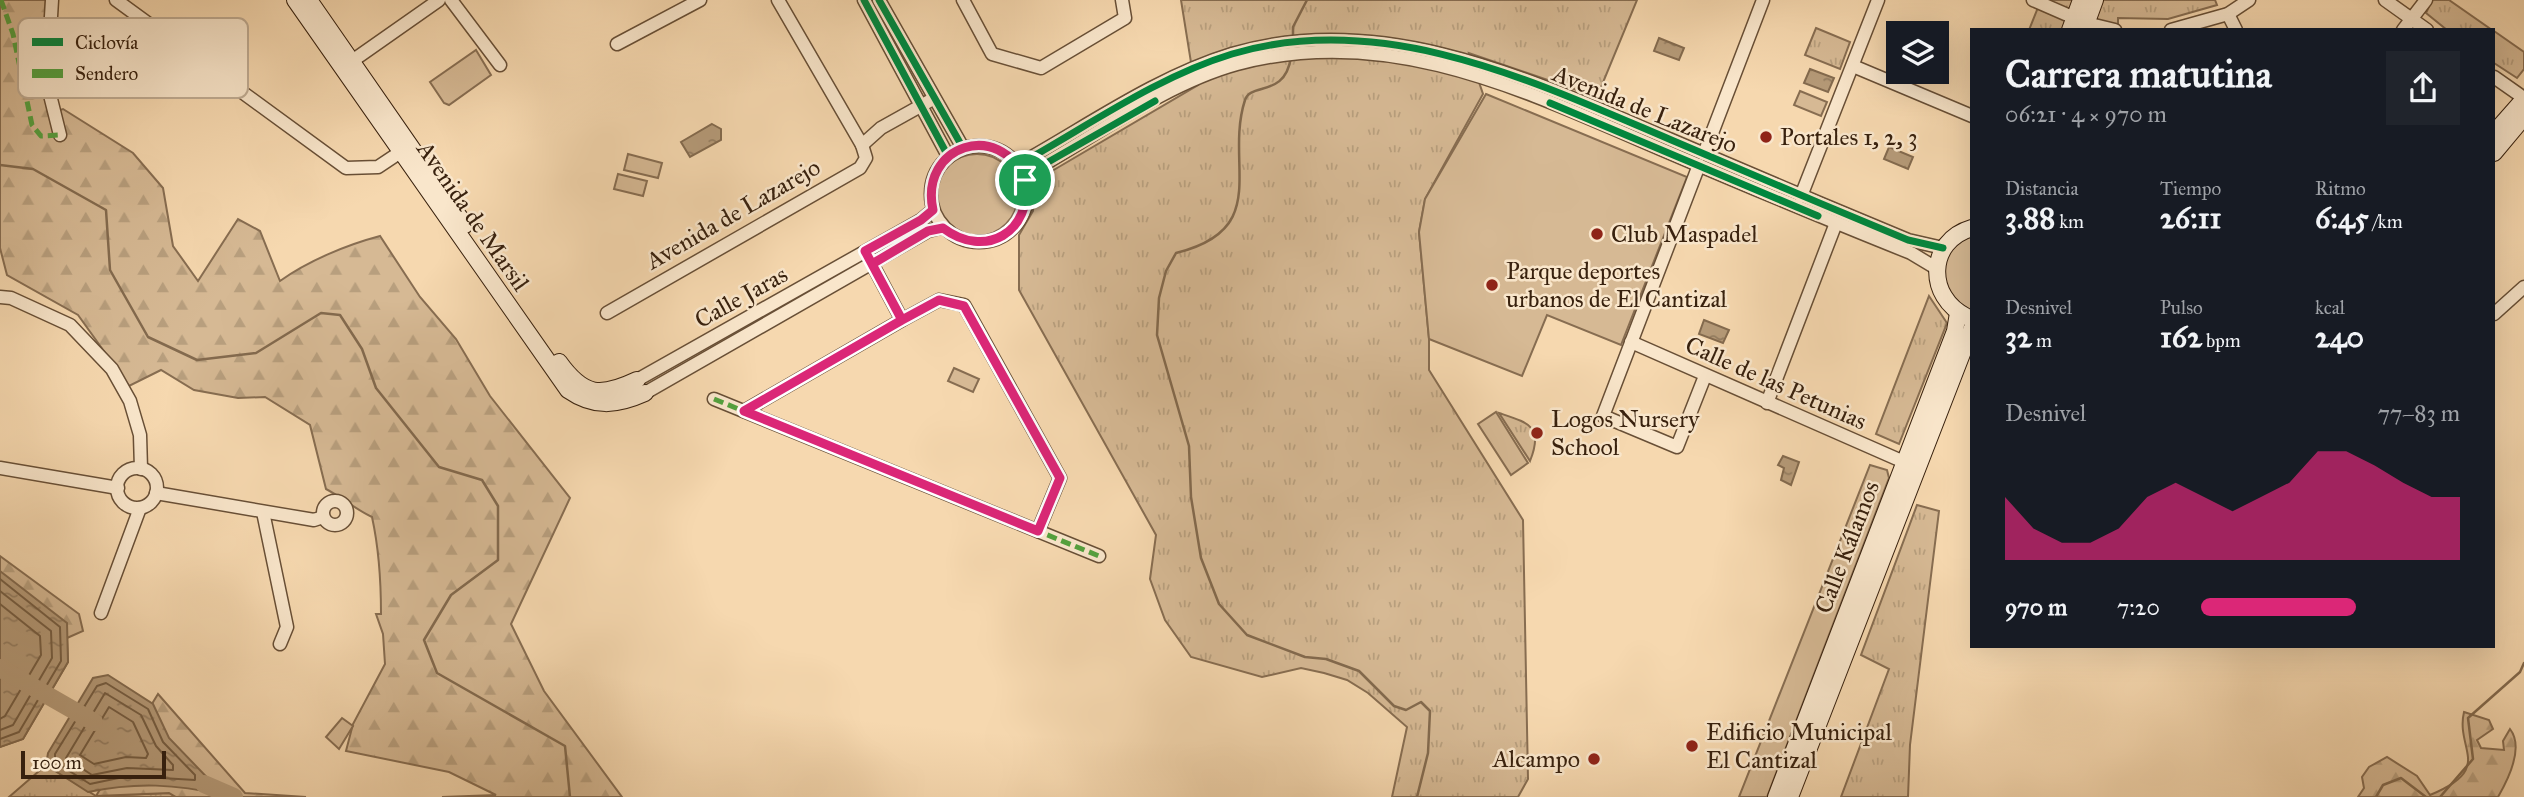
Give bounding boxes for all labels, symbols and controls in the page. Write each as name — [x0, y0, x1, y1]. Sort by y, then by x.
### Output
legend — [18, 18, 248, 98]
map controls — [1886, 21, 1949, 84]
button: layers — [1886, 21, 1949, 84]
text: Ciclovía — [75, 31, 139, 54]
text: Carrera matutina — [2005, 51, 2272, 97]
button: share — [2386, 51, 2460, 125]
street label: Avenida de Lazarejo — [1547, 58, 1742, 160]
text: Sendero — [75, 62, 139, 85]
text: 06:21 · 4 × 970 m — [2005, 100, 2167, 128]
place label: Portales 1, 2, 3 — [1780, 122, 1917, 152]
marker: Portales 1, 2, 3 — [1758, 129, 1774, 145]
street label: Avenida de Marsil — [410, 134, 536, 297]
pin — [995, 150, 1055, 210]
street label: Avenida de Lazarejo — [640, 152, 826, 277]
icon: arrive — [1006, 161, 1044, 199]
text: Distancia — [2005, 177, 2078, 200]
text: Tiempo — [2160, 177, 2221, 200]
text: Ritmo — [2315, 177, 2366, 200]
text: 3.88 — [2005, 200, 2055, 236]
text: 26:11 — [2160, 200, 2221, 236]
text: 6:45 — [2315, 200, 2369, 236]
text: km — [2055, 210, 2084, 233]
text: /km — [2369, 210, 2403, 233]
place label: Club Maspadel — [1611, 219, 1758, 249]
marker: Club Maspadel — [1589, 226, 1605, 242]
place label: Parque deportes urbanos de El Cantizal — [1506, 256, 1728, 314]
street label: Calle Jaras — [689, 259, 793, 335]
marker: Parque deportes urbanos de El Cantizal — [1484, 277, 1500, 293]
text: Desnivel — [2005, 296, 2072, 319]
text: Pulso — [2160, 296, 2203, 319]
text: kcal — [2315, 296, 2345, 319]
text: 32 — [2005, 319, 2032, 355]
text: 162 — [2160, 319, 2202, 355]
text: 240 — [2315, 319, 2364, 355]
text: m — [2032, 329, 2052, 352]
text: bpm — [2202, 329, 2241, 352]
street label: Calle de las Petunias — [1681, 330, 1871, 436]
text: Desnivel — [2005, 399, 2086, 427]
text: 77–83 m — [2378, 399, 2460, 427]
place label: Logos Nursery School — [1551, 404, 1700, 462]
marker: Logos Nursery School — [1529, 425, 1545, 441]
street label: Calle Kálamos — [1808, 477, 1886, 617]
text: 970 m — [2005, 593, 2067, 621]
text: 7:20 — [2117, 593, 2160, 621]
place label: Edificio Municipal El Cantizal — [1706, 717, 1892, 775]
marker: Edificio Municipal El Cantizal — [1684, 738, 1700, 754]
place label: Alcampo — [1492, 744, 1580, 774]
scale bar — [21, 748, 166, 780]
text: 100 m — [32, 751, 82, 774]
marker: Alcampo — [1586, 751, 1602, 767]

